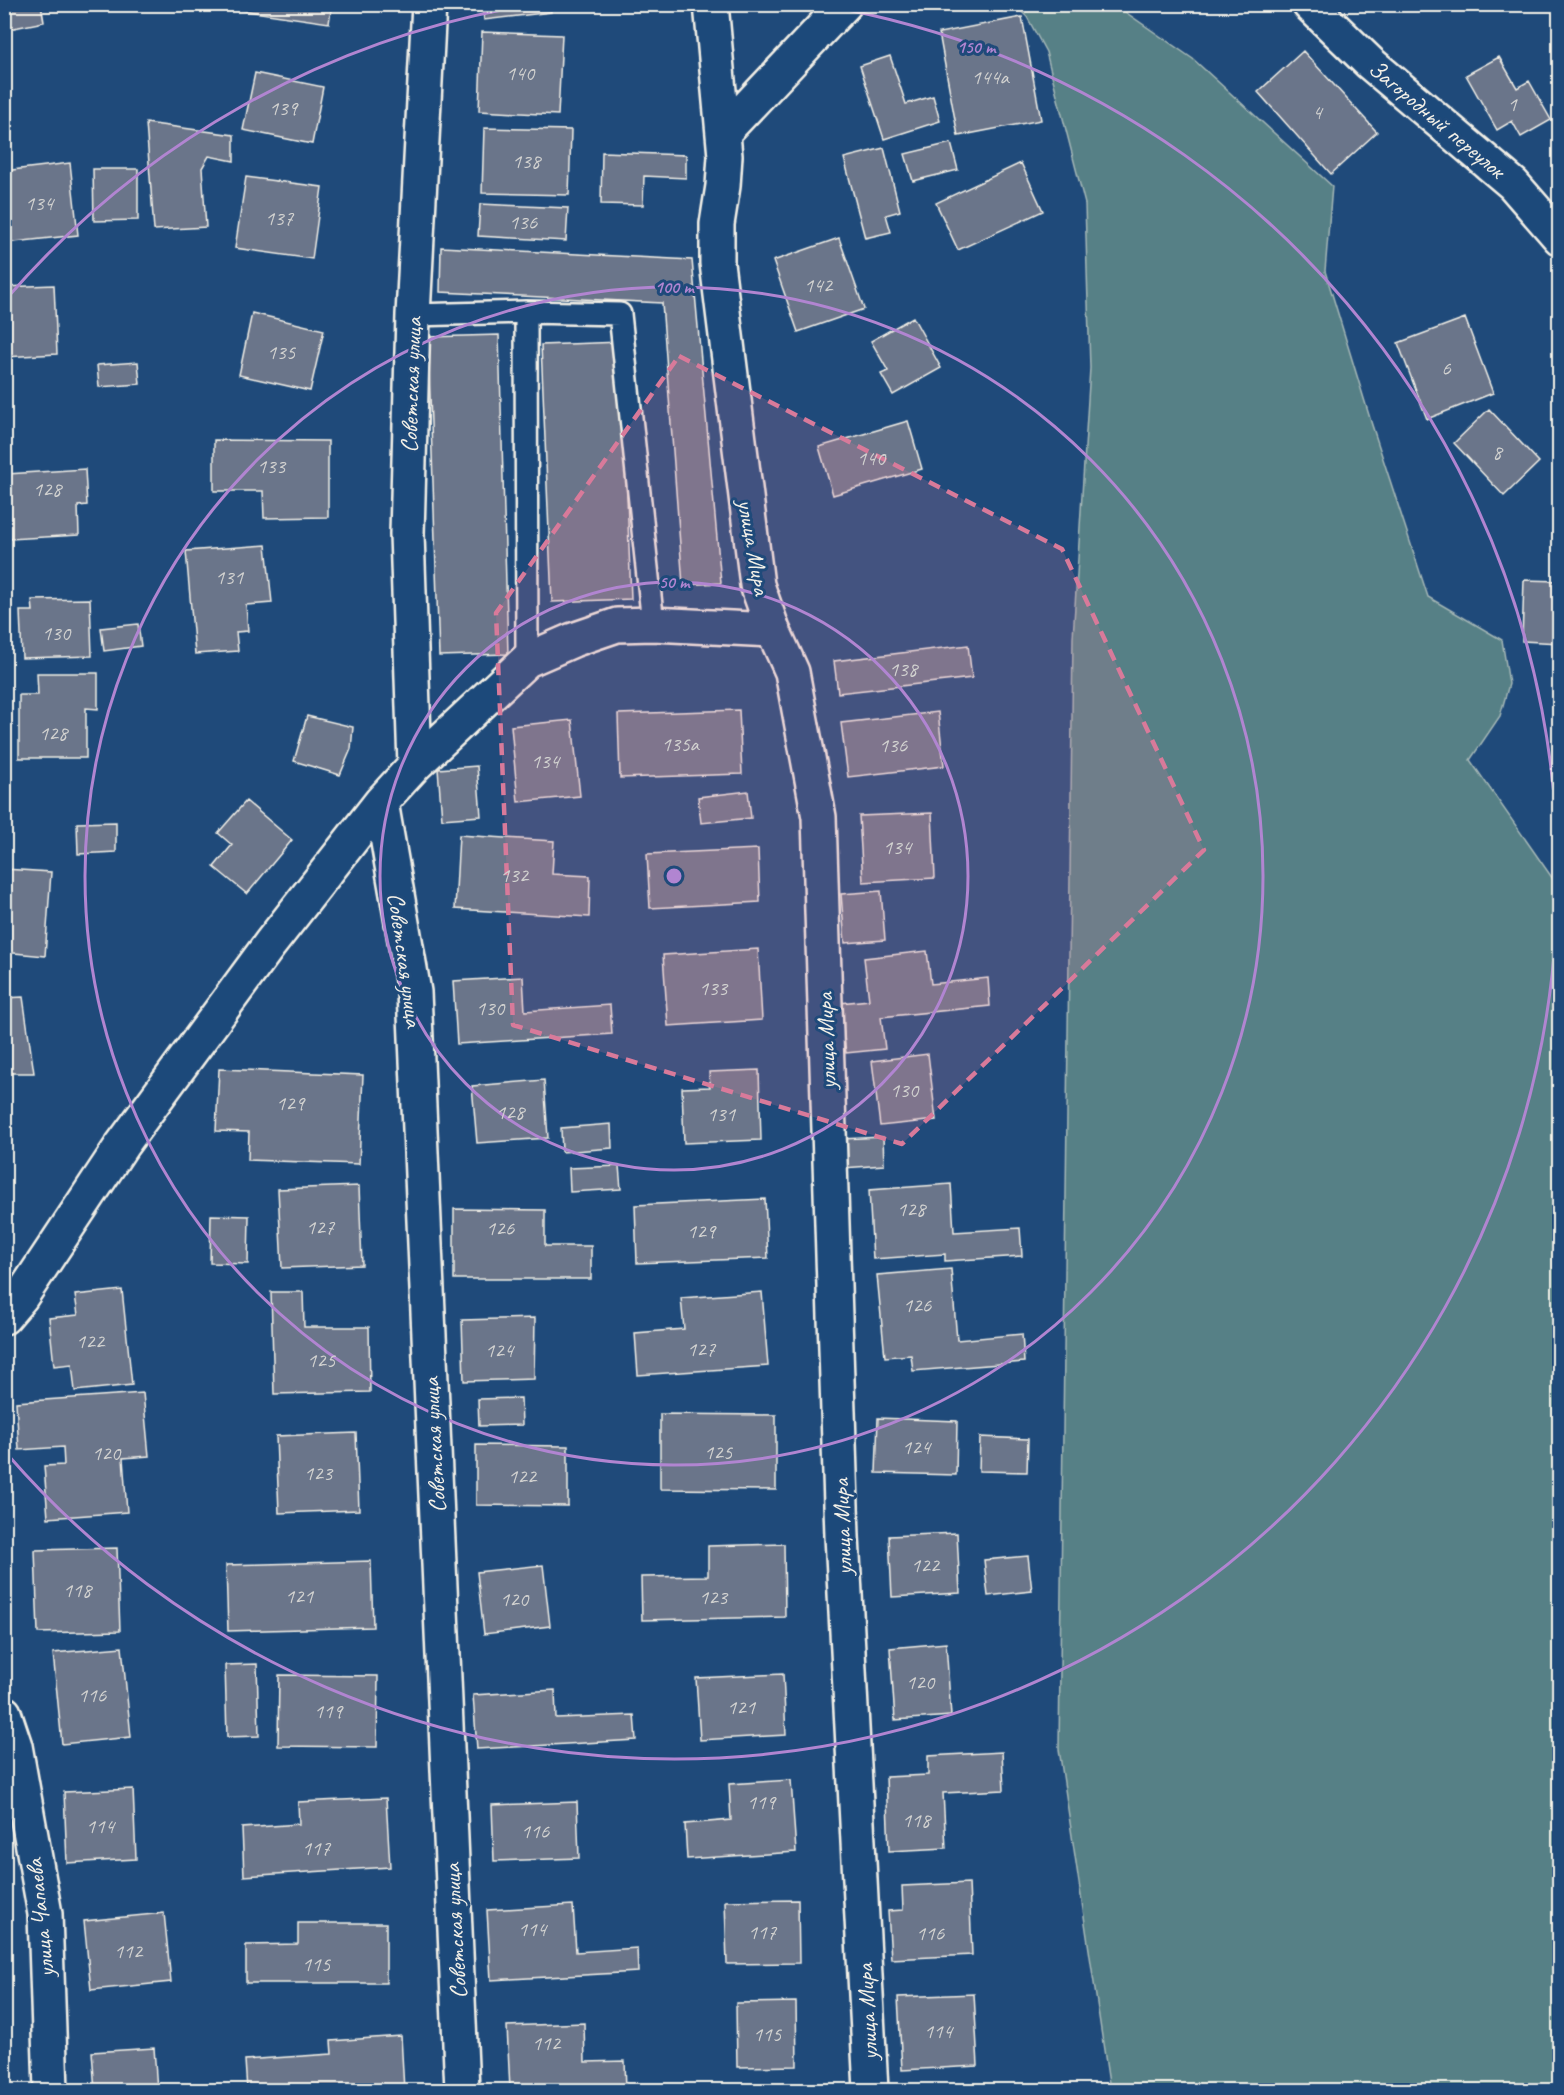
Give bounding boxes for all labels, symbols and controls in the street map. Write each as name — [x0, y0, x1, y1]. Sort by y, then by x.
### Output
text: 150 m — [957, 36, 997, 58]
street label: Загородный переулок — [1363, 53, 1513, 186]
house number: 140 — [506, 60, 536, 86]
house number: 144а — [971, 64, 1011, 90]
house number: 1 — [1507, 91, 1518, 117]
house number: 139 — [269, 95, 299, 121]
house number: 4 — [1312, 99, 1324, 125]
house number: 138 — [512, 148, 543, 174]
house number: 134 — [25, 190, 56, 216]
house number: 137 — [265, 205, 295, 231]
house number: 136 — [509, 209, 538, 235]
house number: 142 — [804, 272, 834, 298]
text: 100 m — [655, 276, 695, 298]
street label: Советская улица — [394, 315, 428, 453]
house number: 135 — [267, 339, 297, 365]
house number: 6 — [1441, 355, 1451, 381]
house number: 8 — [1492, 439, 1504, 465]
house number: 140 — [857, 445, 887, 471]
house number: 133 — [257, 453, 287, 479]
house number: 128 — [33, 476, 64, 502]
street label: улица Мира — [730, 495, 777, 598]
house number: 131 — [215, 564, 245, 590]
text: 50 m — [659, 571, 691, 593]
house number: 130 — [42, 620, 72, 646]
house number: 138 — [889, 656, 920, 682]
house number: 128 — [39, 720, 70, 746]
house number: 135а — [661, 731, 701, 757]
house number: 136 — [879, 732, 908, 758]
house number: 134 — [531, 748, 562, 774]
house number: 134 — [883, 834, 914, 860]
house number: 132 — [500, 862, 530, 888]
centre of rings — [664, 866, 684, 886]
street label: Советская улица — [381, 891, 429, 1031]
house number: 133 — [699, 975, 729, 1001]
street label: улица Мира — [809, 991, 843, 1092]
house number: 130 — [476, 995, 506, 1021]
house number: 130 — [890, 1077, 920, 1103]
house number: 129 — [276, 1090, 306, 1116]
house number: 128 — [496, 1099, 527, 1125]
house number: 131 — [707, 1101, 737, 1127]
house number: 128 — [897, 1196, 928, 1222]
house number: 127 — [306, 1214, 336, 1240]
house number: 126 — [486, 1215, 515, 1241]
house number: 129 — [687, 1218, 717, 1244]
house number: 126 — [903, 1292, 932, 1318]
house number: 122 — [76, 1328, 106, 1354]
house number: 127 — [687, 1336, 717, 1362]
house number: 124 — [485, 1337, 516, 1363]
house number: 125 — [307, 1347, 337, 1373]
street label: Советская улица — [415, 1375, 453, 1513]
house number: 124 — [902, 1434, 933, 1460]
house number: 125 — [704, 1439, 734, 1465]
house number: 120 — [92, 1440, 122, 1466]
house number: 123 — [304, 1460, 334, 1486]
house number: 122 — [508, 1463, 538, 1489]
street label: улица Мира — [825, 1477, 859, 1578]
house number: 122 — [911, 1552, 941, 1578]
house number: 118 — [63, 1577, 94, 1603]
house number: 121 — [285, 1583, 315, 1609]
house number: 123 — [699, 1584, 729, 1610]
house number: 120 — [500, 1586, 530, 1612]
house number: 120 — [906, 1669, 936, 1695]
house number: 116 — [78, 1682, 107, 1708]
house number: 121 — [727, 1694, 757, 1720]
house number: 119 — [314, 1698, 344, 1724]
house number: 119 — [747, 1789, 777, 1815]
house number: 118 — [902, 1807, 933, 1833]
house number: 114 — [86, 1813, 117, 1839]
house number: 116 — [521, 1818, 550, 1844]
house number: 117 — [302, 1835, 332, 1861]
street label: улица Чапаева — [19, 1856, 61, 1981]
street label: Советская улица — [436, 1861, 474, 1999]
house number: 114 — [518, 1916, 549, 1942]
house number: 117 — [748, 1919, 778, 1945]
house number: 116 — [916, 1920, 945, 1946]
house number: 112 — [114, 1938, 144, 1964]
house number: 115 — [302, 1951, 332, 1977]
street label: улица Мира — [849, 1962, 885, 2063]
house number: 114 — [924, 2018, 955, 2044]
house number: 115 — [753, 2021, 783, 2047]
house number: 112 — [532, 2030, 562, 2056]

